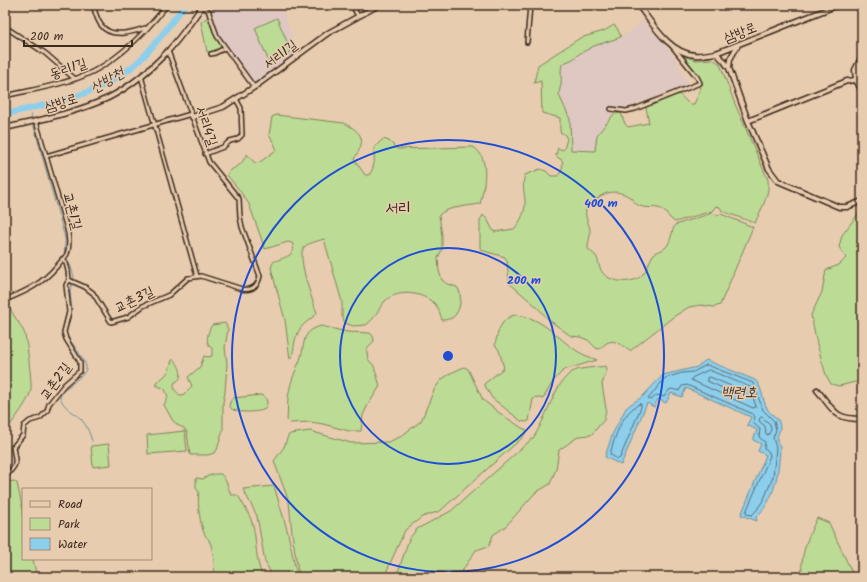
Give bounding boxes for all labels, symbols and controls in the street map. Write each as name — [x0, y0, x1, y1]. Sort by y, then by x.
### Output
street label: 삼방로 — [721, 17, 760, 49]
scale bar — [24, 22, 132, 48]
text: 200 m — [30, 27, 64, 46]
street label: 서리1길 — [259, 34, 303, 75]
street label: 동리1길 — [47, 52, 91, 86]
water label: 산방천 — [86, 60, 131, 100]
street label: 삼방로 — [42, 87, 81, 118]
street label: 서리4길 — [189, 103, 223, 150]
street label: 교촌1길 — [56, 190, 88, 233]
text: 400 m — [584, 194, 618, 213]
district label: 서리 — [385, 196, 411, 221]
text: 200 m — [507, 271, 541, 290]
street label: 교촌3길 — [111, 281, 159, 319]
centre of rings — [441, 349, 455, 363]
street label: 교촌2길 — [35, 358, 77, 405]
water label: 백련호 — [721, 381, 757, 405]
legend — [22, 488, 152, 560]
text: Road — [58, 495, 83, 514]
text: Park — [58, 515, 80, 534]
text: Water — [58, 535, 88, 554]

